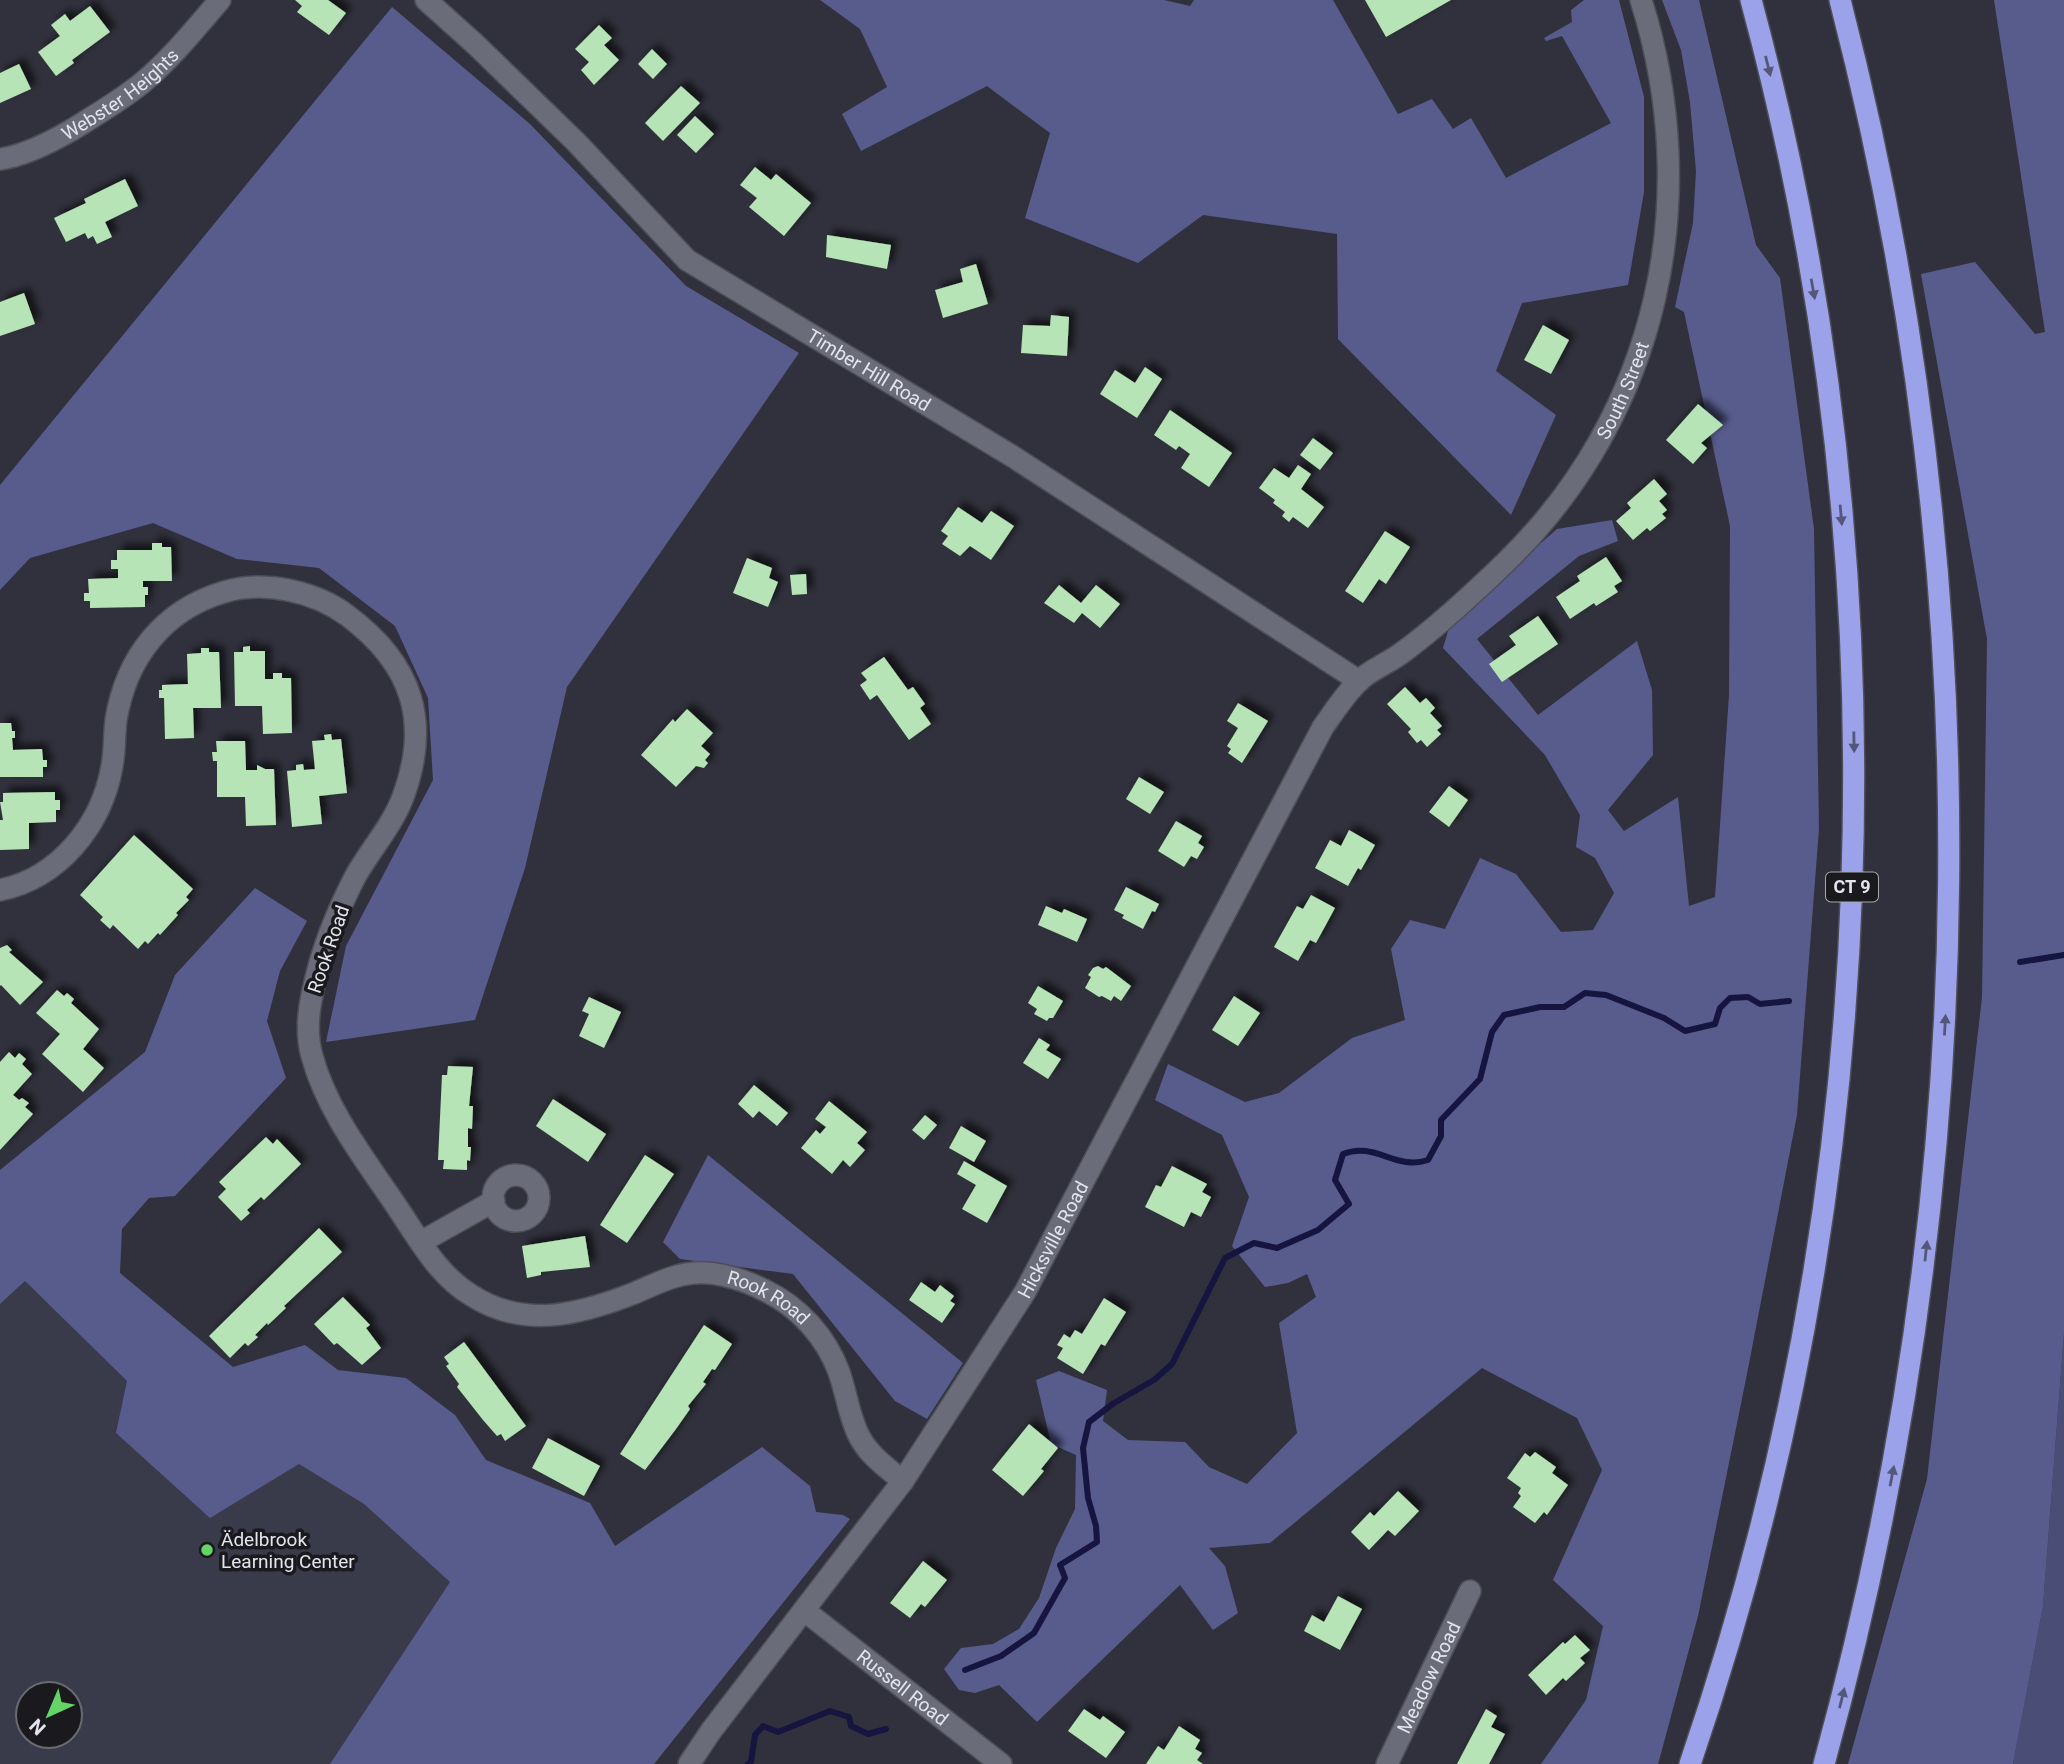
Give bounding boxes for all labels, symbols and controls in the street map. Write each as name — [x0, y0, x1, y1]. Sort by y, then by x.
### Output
street label: Webster Heights — [57, 44, 184, 145]
one-way arrow — [1763, 55, 1774, 77]
one-way arrow — [1808, 278, 1819, 300]
street label: Timber Hill Road — [803, 324, 935, 416]
street label: South Street — [1592, 339, 1654, 443]
one-way arrow — [1836, 504, 1847, 526]
one-way arrow — [1848, 731, 1859, 753]
road number: CT 9 — [1826, 872, 1878, 902]
street label: Rook Road — [303, 902, 354, 996]
one-way arrow — [1940, 1013, 1951, 1035]
street label: Hicksville Road — [1013, 1177, 1093, 1302]
one-way arrow — [1920, 1240, 1931, 1262]
street label: Rook Road — [725, 1266, 814, 1329]
one-way arrow — [1887, 1465, 1898, 1487]
place label: Ädelbrook Learning Center — [221, 1528, 355, 1573]
marker: Ädelbrook Learning Center — [199, 1542, 215, 1558]
street label: Meadow Road — [1392, 1618, 1466, 1737]
street label: Russell Road — [852, 1645, 953, 1730]
north arrow — [14, 1680, 84, 1750]
one-way arrow — [1837, 1687, 1848, 1709]
text: N — [25, 1714, 50, 1740]

